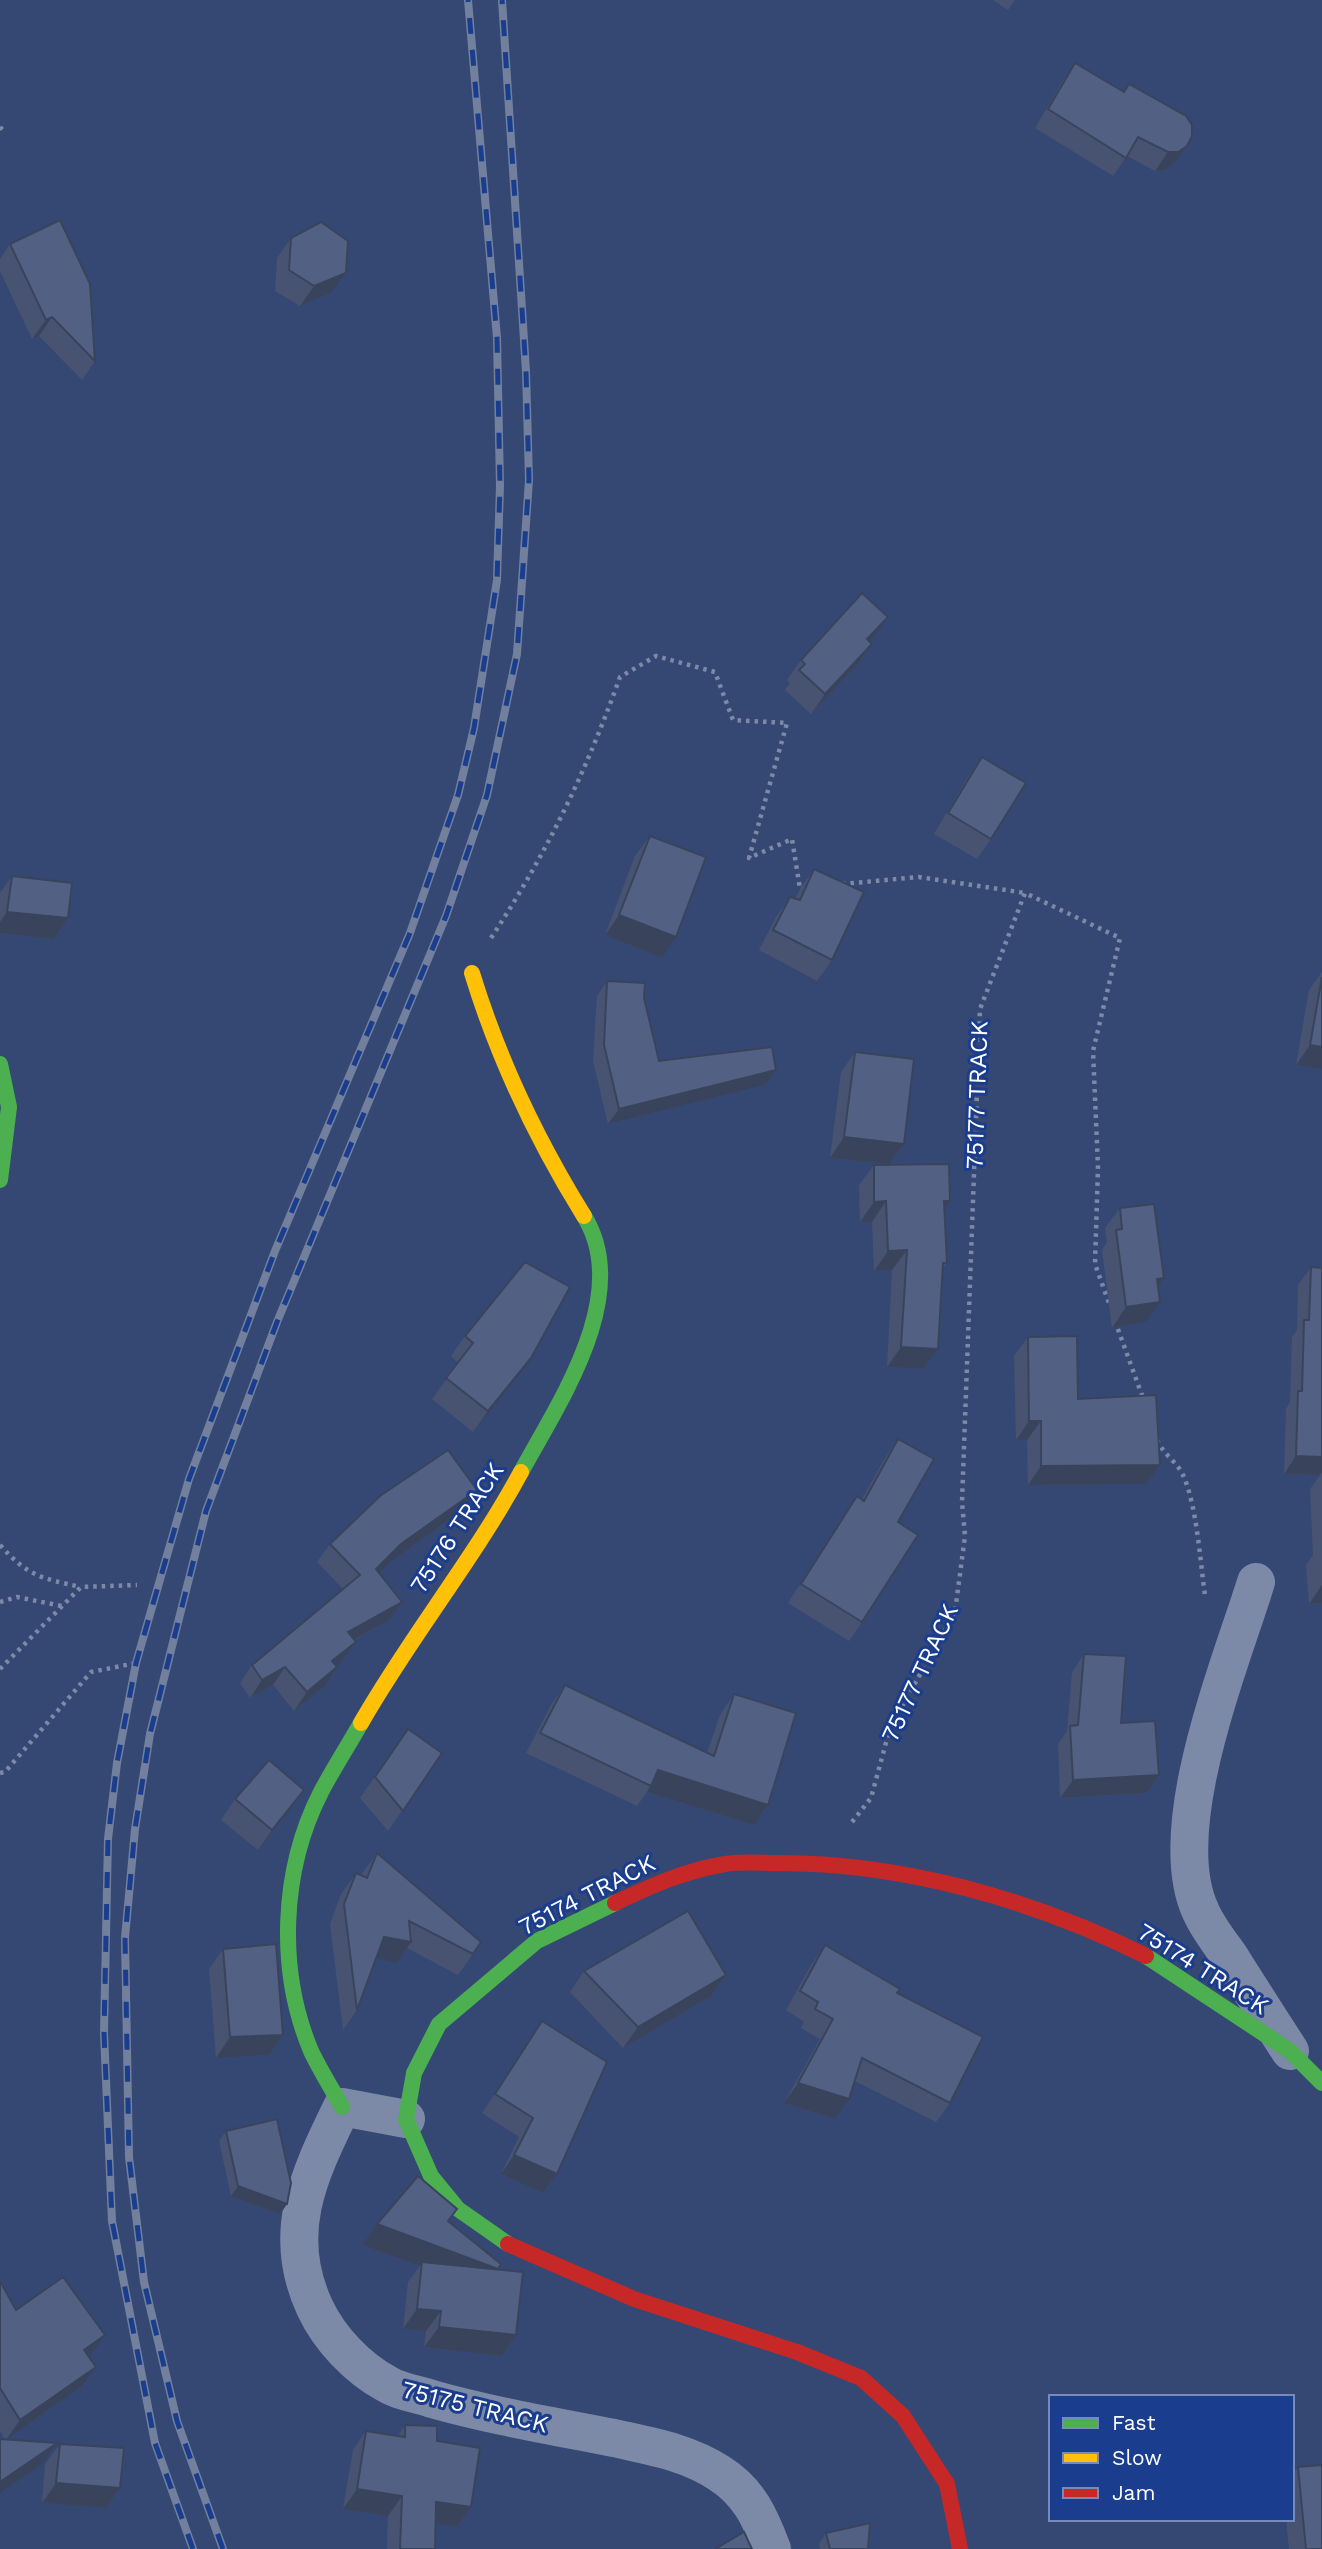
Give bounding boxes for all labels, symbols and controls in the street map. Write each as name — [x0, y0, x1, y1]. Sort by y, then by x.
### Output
street label: 75177 TRACK — [960, 1020, 994, 1170]
street label: 75176 TRACK — [404, 1457, 510, 1598]
street label: 75177 TRACK — [876, 1600, 964, 1746]
street label: 75174 TRACK — [514, 1849, 660, 1941]
street label: 75174 TRACK — [1132, 1918, 1274, 2020]
street label: 75175 TRACK — [399, 2375, 551, 2439]
legend — [1049, 2395, 1294, 2521]
text: Fast — [1112, 2410, 1156, 2435]
text: Slow — [1112, 2445, 1162, 2470]
text: Jam — [1112, 2480, 1155, 2505]

